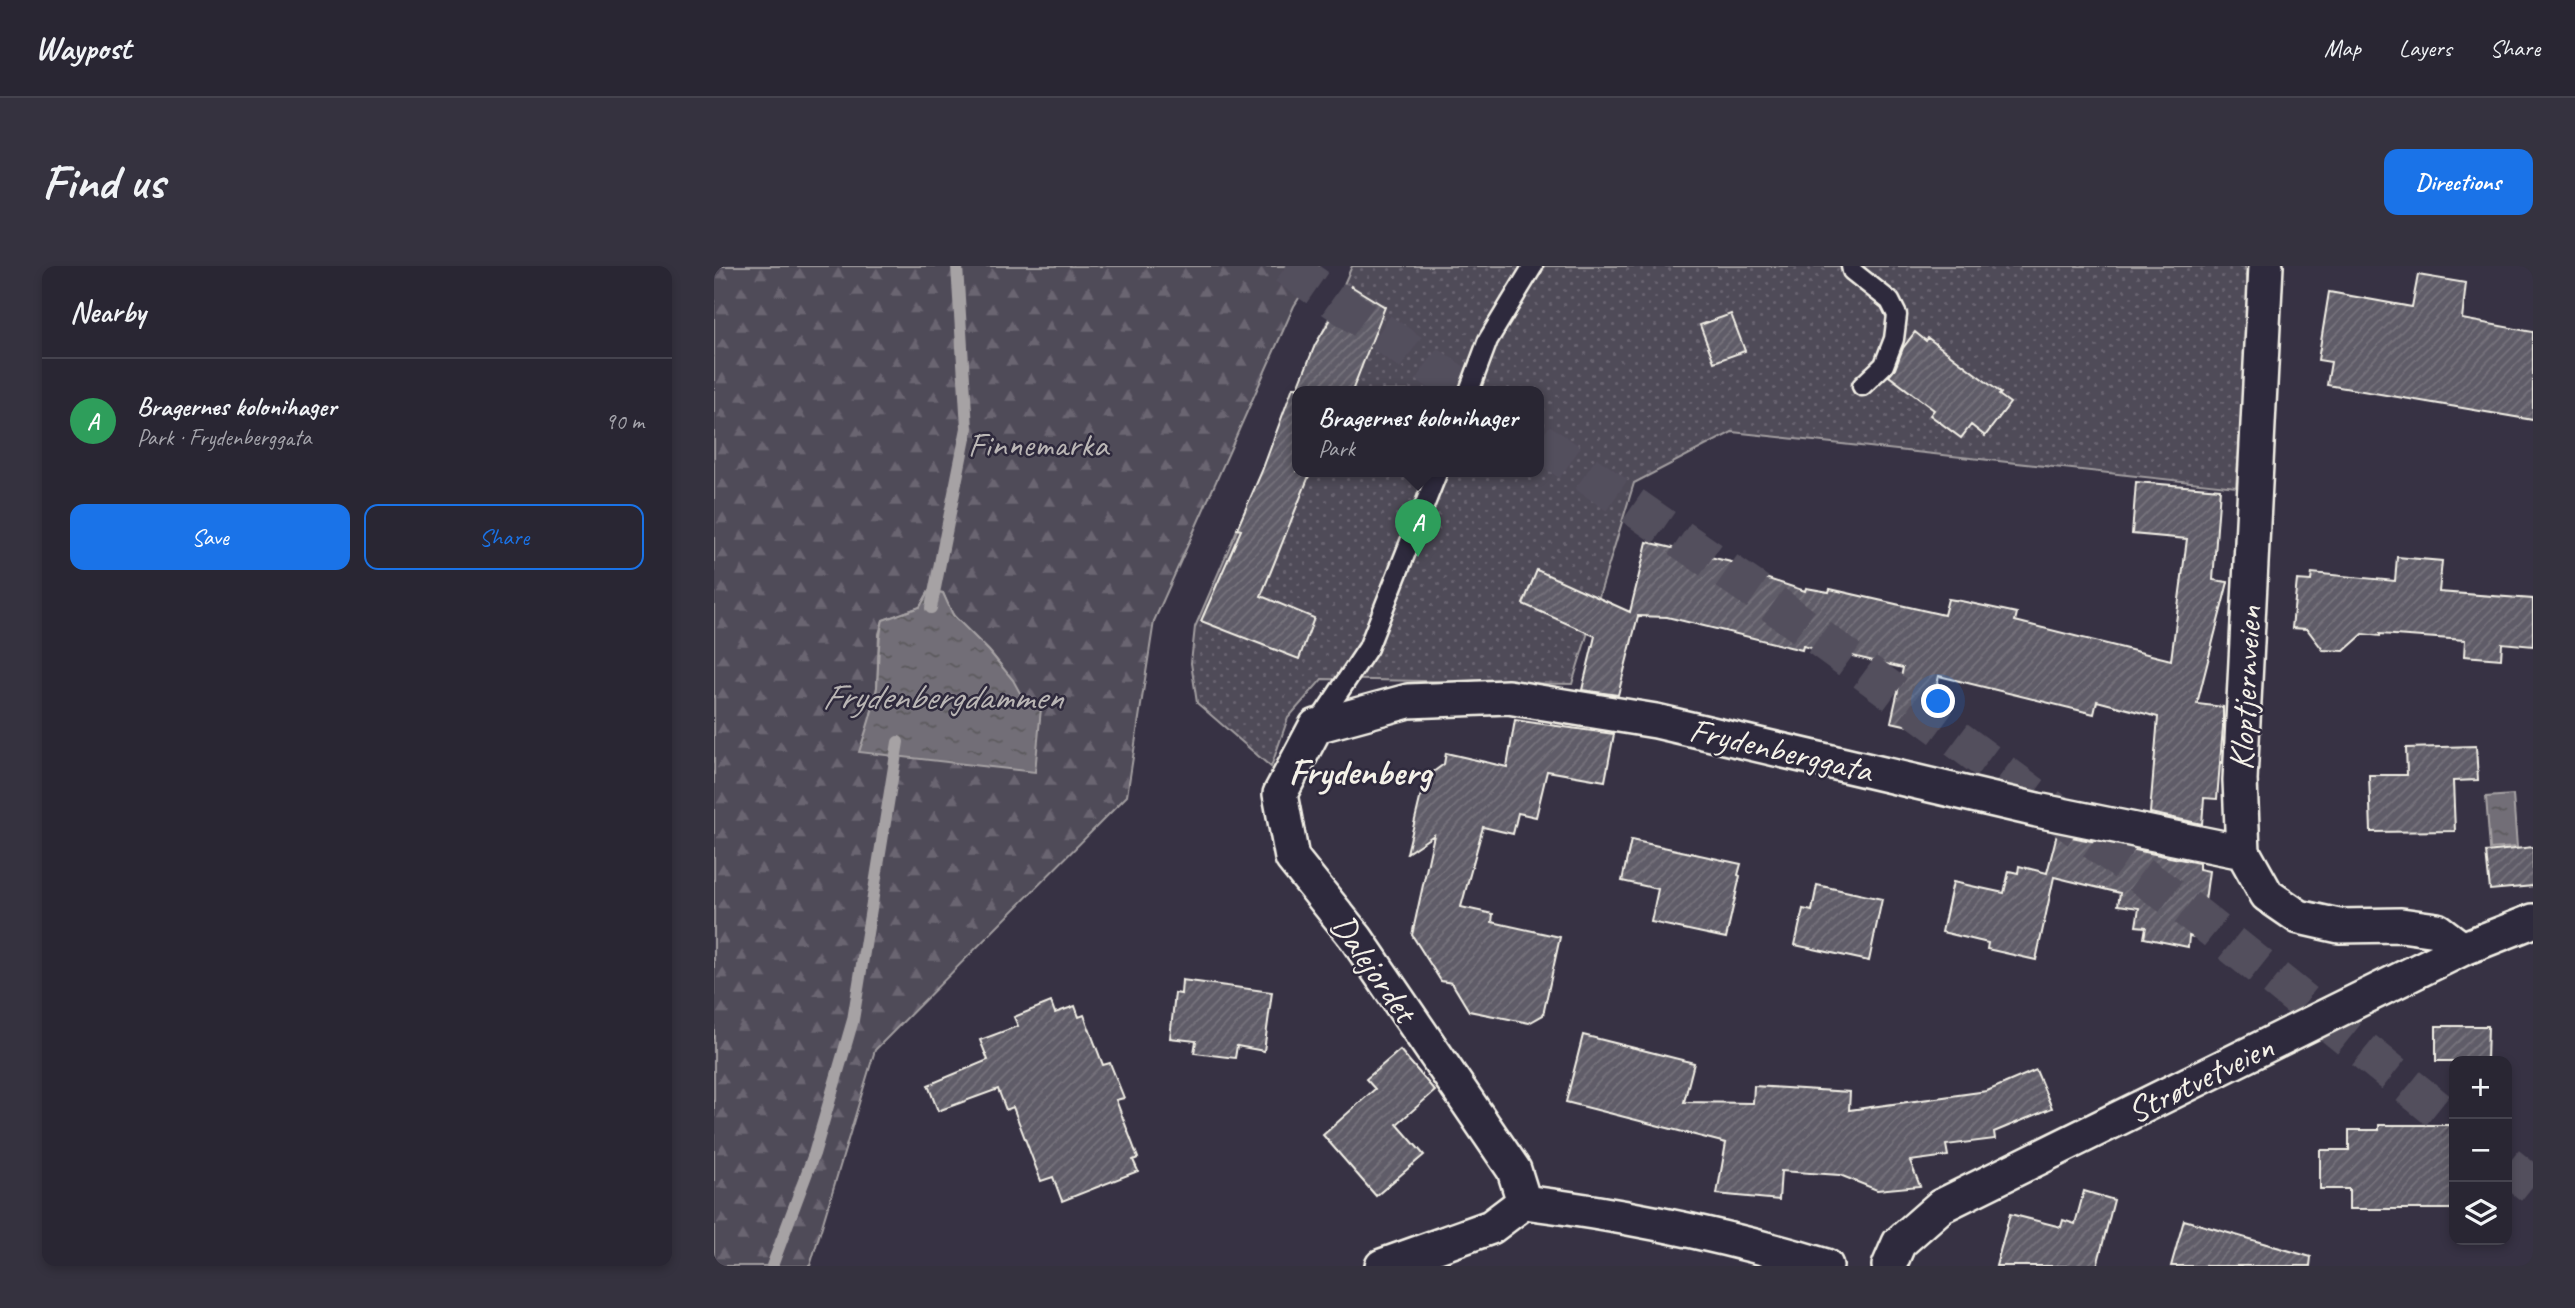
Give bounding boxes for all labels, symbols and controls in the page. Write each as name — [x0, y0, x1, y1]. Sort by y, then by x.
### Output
text: Waypost — [35, 27, 131, 69]
text: Map — [2324, 33, 2361, 63]
text: Layers — [2399, 33, 2452, 63]
text: Share — [2490, 33, 2540, 63]
button: Directions — [2384, 149, 2533, 215]
text: Find us — [42, 151, 164, 213]
text: Nearby — [70, 293, 146, 331]
popup — [1292, 386, 1544, 477]
text: Bragernes kolonihager — [137, 390, 336, 423]
text: Bragernes kolonihager — [1318, 401, 1518, 434]
text: A — [87, 407, 99, 436]
text: 90 m — [605, 407, 644, 436]
park label: Finnemarka — [968, 422, 1111, 467]
text: Park · Frydenberggata — [137, 423, 311, 452]
text: Park — [1318, 434, 1355, 463]
pin: A — [1395, 499, 1441, 557]
button: Save — [70, 504, 350, 570]
button: Share — [364, 504, 644, 570]
street label: Kloptjernveien — [2218, 605, 2272, 771]
water label: Frydenbergdammen — [822, 673, 1065, 720]
your location — [1921, 684, 1955, 718]
street label: Frydenberggata — [1685, 707, 1879, 793]
district label: Frydenberg — [1289, 748, 1434, 795]
street label: Dalejordet — [1321, 905, 1429, 1034]
street label: Strøtvetveien — [2120, 1024, 2281, 1134]
map controls — [2449, 1056, 2512, 1245]
button: + — [2449, 1056, 2512, 1119]
button: − — [2449, 1119, 2512, 1182]
button: layers — [2449, 1182, 2512, 1245]

